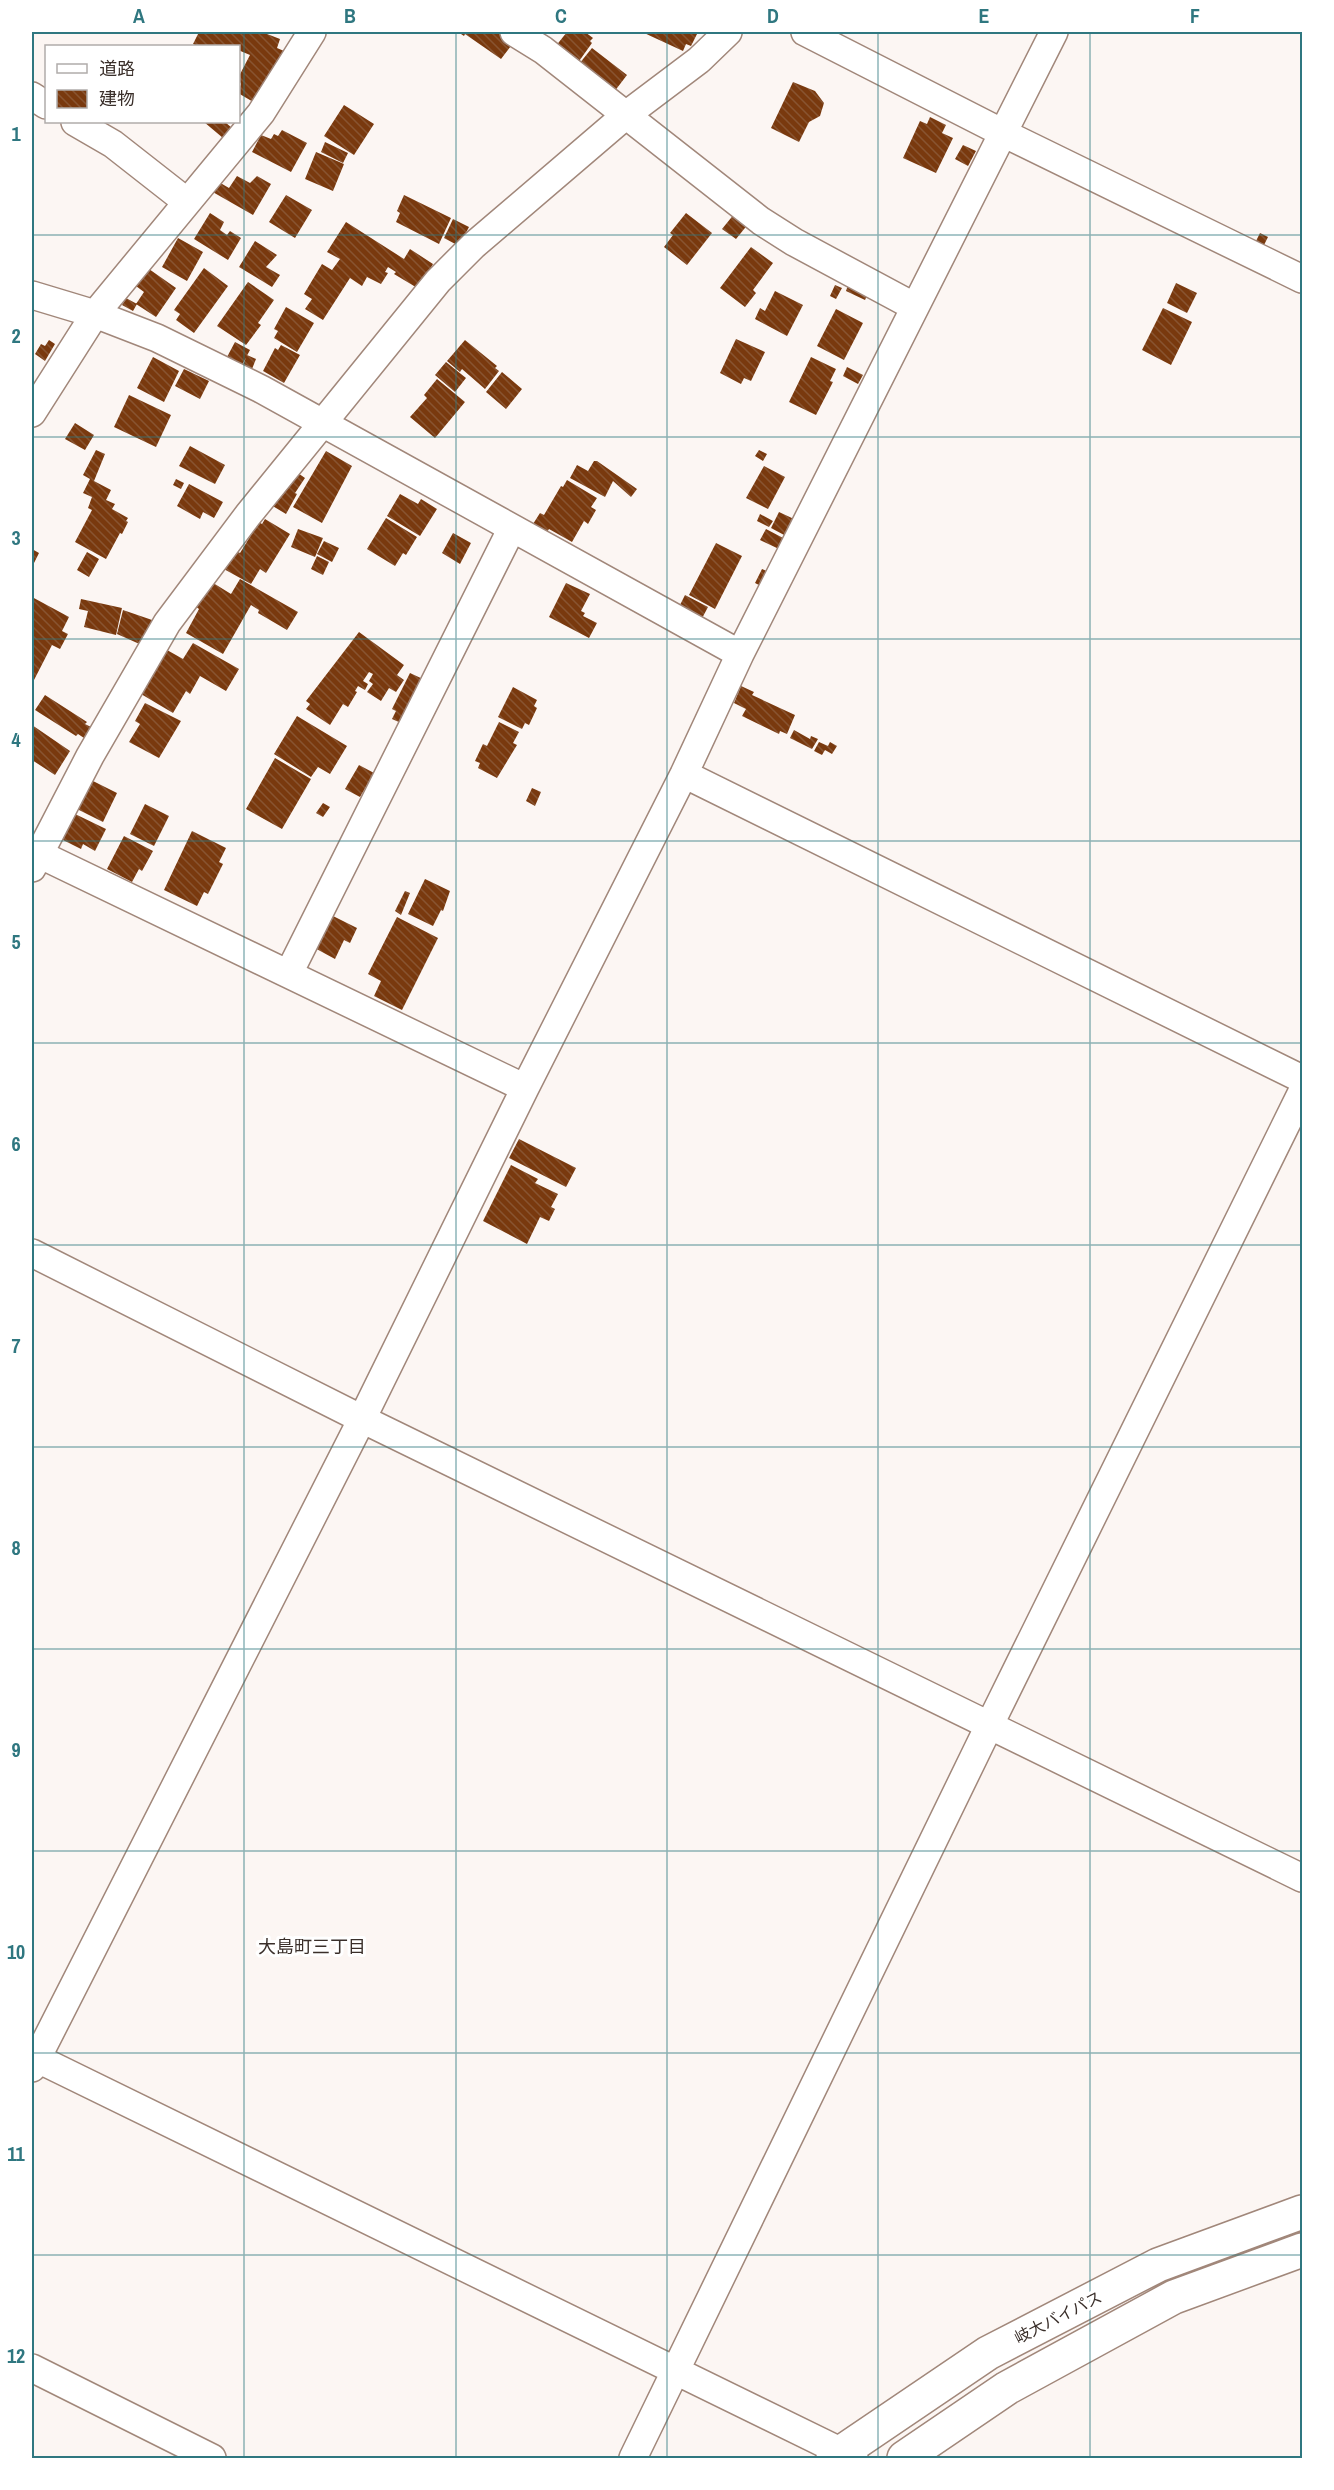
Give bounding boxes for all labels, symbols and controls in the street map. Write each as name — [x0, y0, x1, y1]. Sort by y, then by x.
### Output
text: A — [133, 2, 145, 29]
text: B — [344, 2, 356, 29]
text: C — [555, 2, 567, 29]
text: D — [767, 2, 779, 29]
text: E — [979, 2, 990, 29]
text: F — [1190, 2, 1200, 29]
legend — [45, 45, 240, 123]
text: 道路 — [99, 56, 135, 81]
text: 建物 — [99, 86, 135, 111]
text: 1 — [11, 120, 21, 147]
text: 2 — [11, 322, 21, 349]
text: 3 — [11, 524, 21, 551]
text: 4 — [11, 726, 21, 753]
text: 5 — [11, 928, 21, 955]
text: 6 — [11, 1130, 21, 1157]
text: 7 — [11, 1332, 21, 1359]
text: 8 — [11, 1534, 21, 1561]
text: 9 — [11, 1736, 21, 1763]
district label: 大島町三丁目 — [258, 1934, 366, 1959]
text: 10 — [7, 1938, 25, 1965]
text: 11 — [7, 2140, 26, 2167]
street label: 岐大バイパス — [1010, 2285, 1106, 2349]
text: 12 — [7, 2342, 25, 2369]

